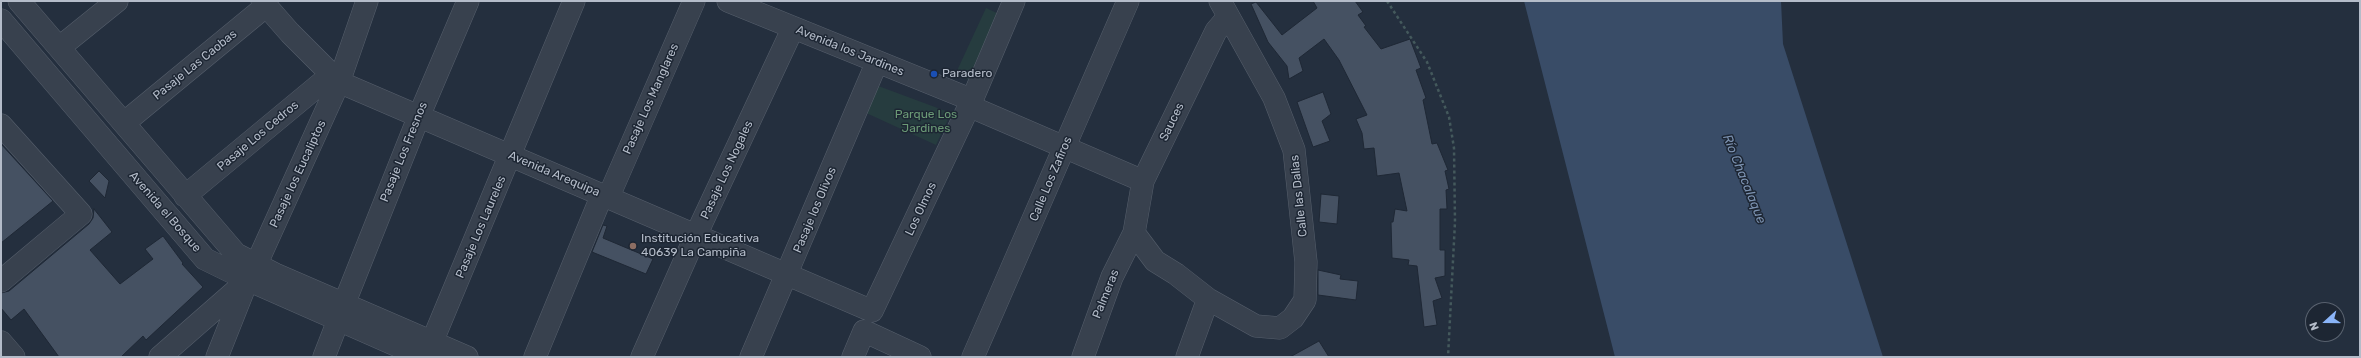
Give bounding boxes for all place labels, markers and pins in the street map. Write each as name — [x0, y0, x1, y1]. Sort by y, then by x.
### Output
place label: Paradero — [942, 67, 992, 81]
marker: Paradero — [929, 69, 939, 79]
place label: Institución Educativa 40639 La Campiña — [641, 232, 759, 260]
marker: Institución Educativa 40639 La Campiña — [628, 241, 638, 251]

